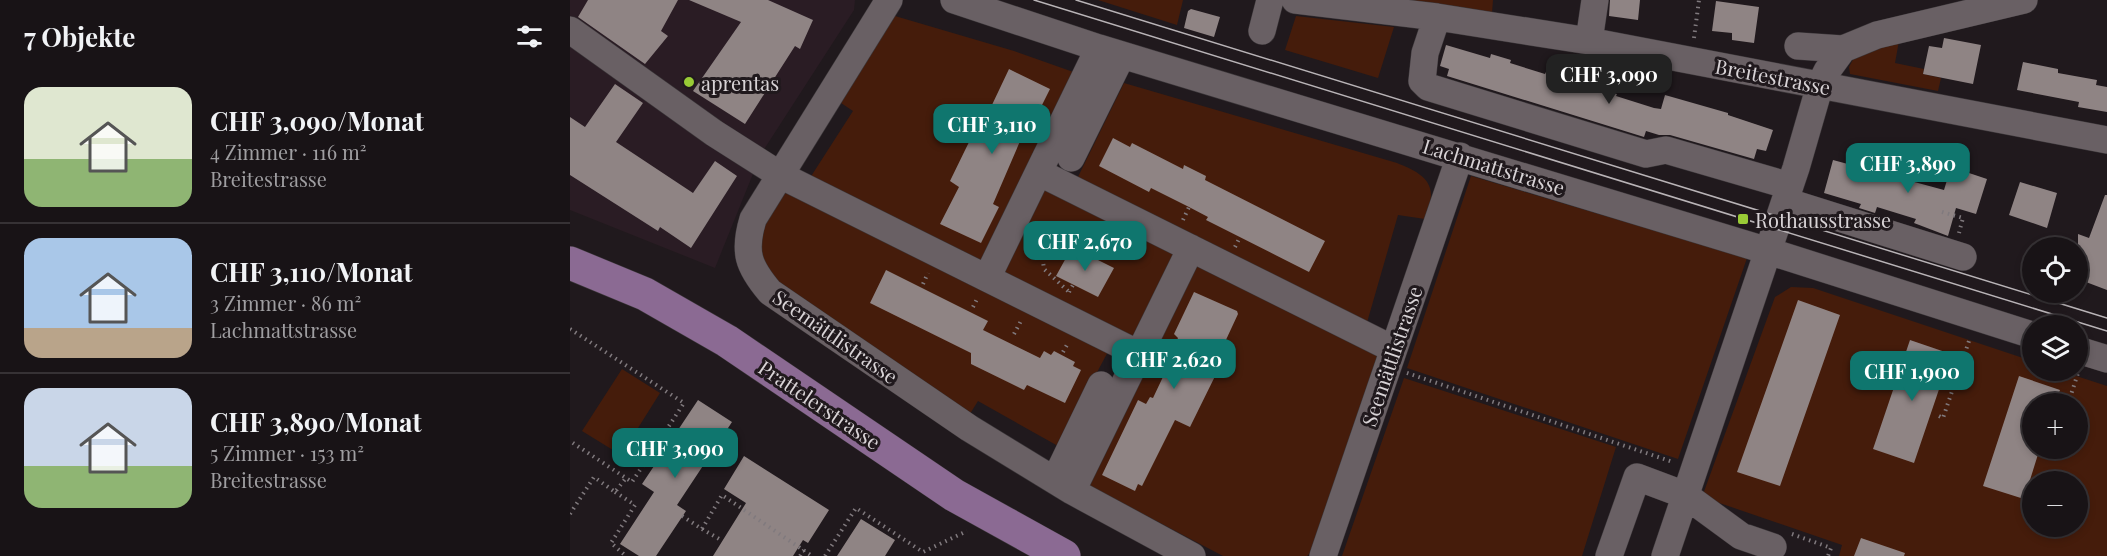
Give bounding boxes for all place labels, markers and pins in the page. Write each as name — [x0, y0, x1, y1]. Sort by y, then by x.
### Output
pin: CHF 3,090 — [1540, 54, 1678, 105]
place label: aprentas — [701, 69, 779, 96]
marker: aprentas — [682, 75, 696, 89]
pin: CHF 3,110 — [923, 104, 1061, 155]
pin: CHF 3,890 — [1839, 143, 1977, 194]
place label: Rothausstrasse — [1755, 206, 1891, 233]
marker: Rothausstrasse — [1736, 212, 1750, 226]
pin: CHF 2,670 — [1016, 221, 1154, 272]
pin: CHF 2,620 — [1105, 339, 1243, 390]
pin: CHF 1,900 — [1843, 351, 1981, 402]
pin: CHF 3,090 — [606, 428, 744, 479]

